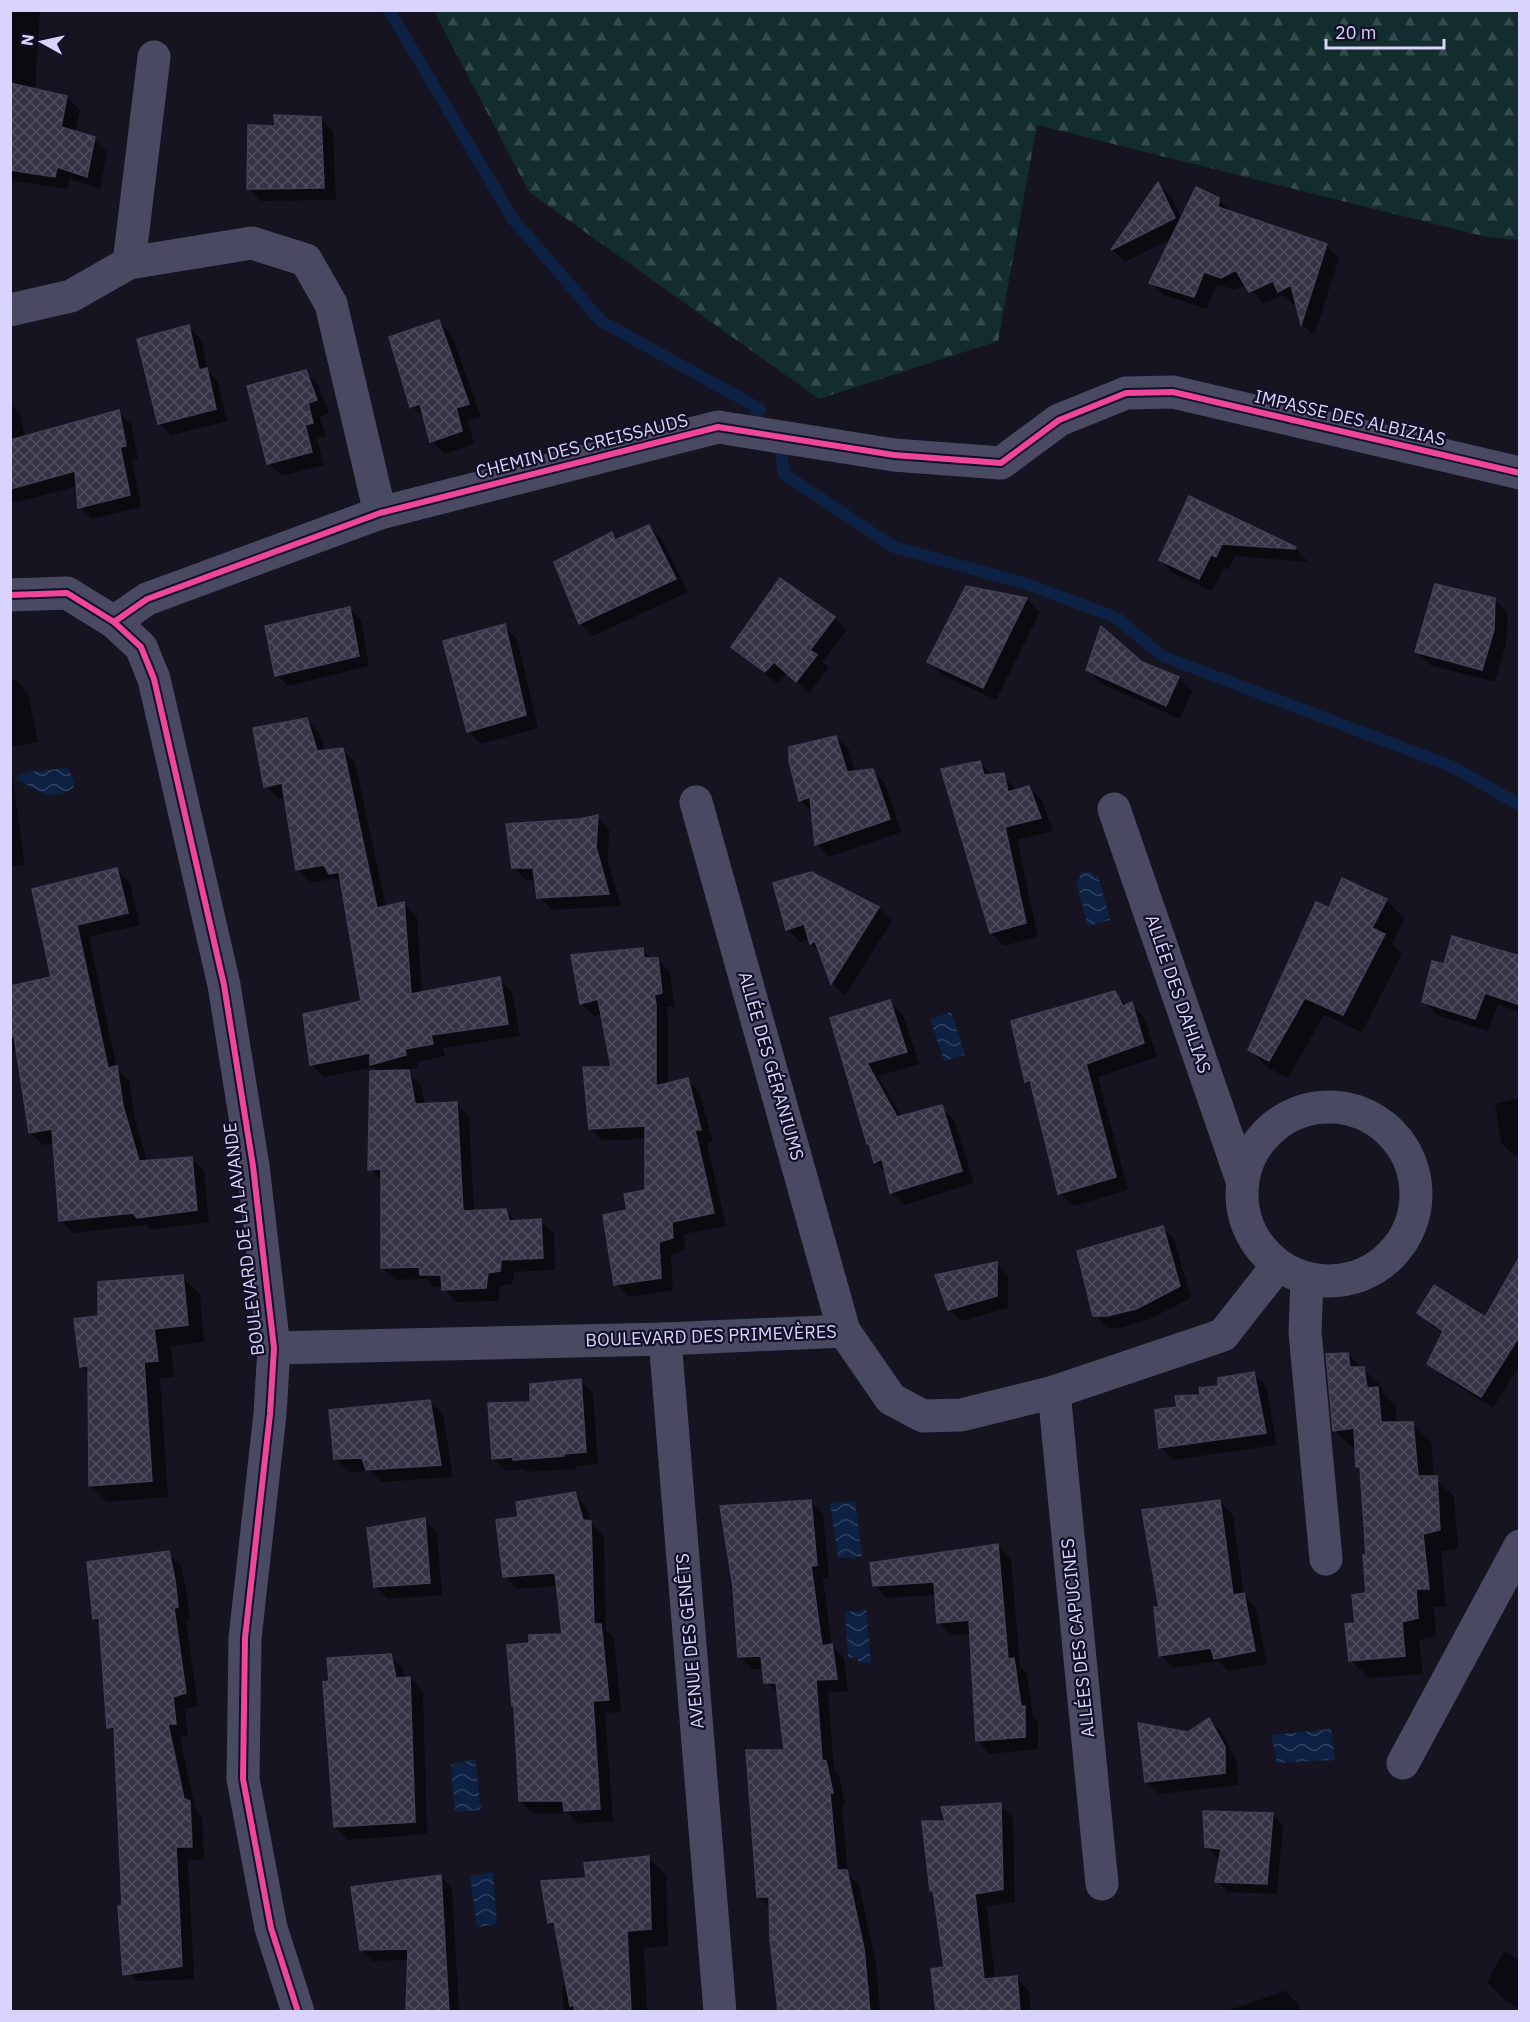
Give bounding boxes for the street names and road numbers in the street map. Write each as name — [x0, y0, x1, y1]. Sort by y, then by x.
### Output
street label: IMPASSE DES ALBIZIAS — [1252, 384, 1448, 451]
street label: CHEMIN DES CREISSAUDS — [474, 408, 690, 483]
street label: ALLÉE DES DAHLIAS — [1141, 911, 1216, 1076]
street label: ALLÉE DES GÉRANIUMS — [734, 969, 809, 1163]
street label: BOULEVARD DE LA LAVANDE — [218, 1121, 269, 1357]
street label: BOULEVARD DES PRIMEVÈRES — [585, 1320, 837, 1351]
street label: ALLÉES DES CAPUCINES — [1056, 1537, 1099, 1739]
street label: AVENUE DES GENÊTS — [670, 1552, 709, 1730]

